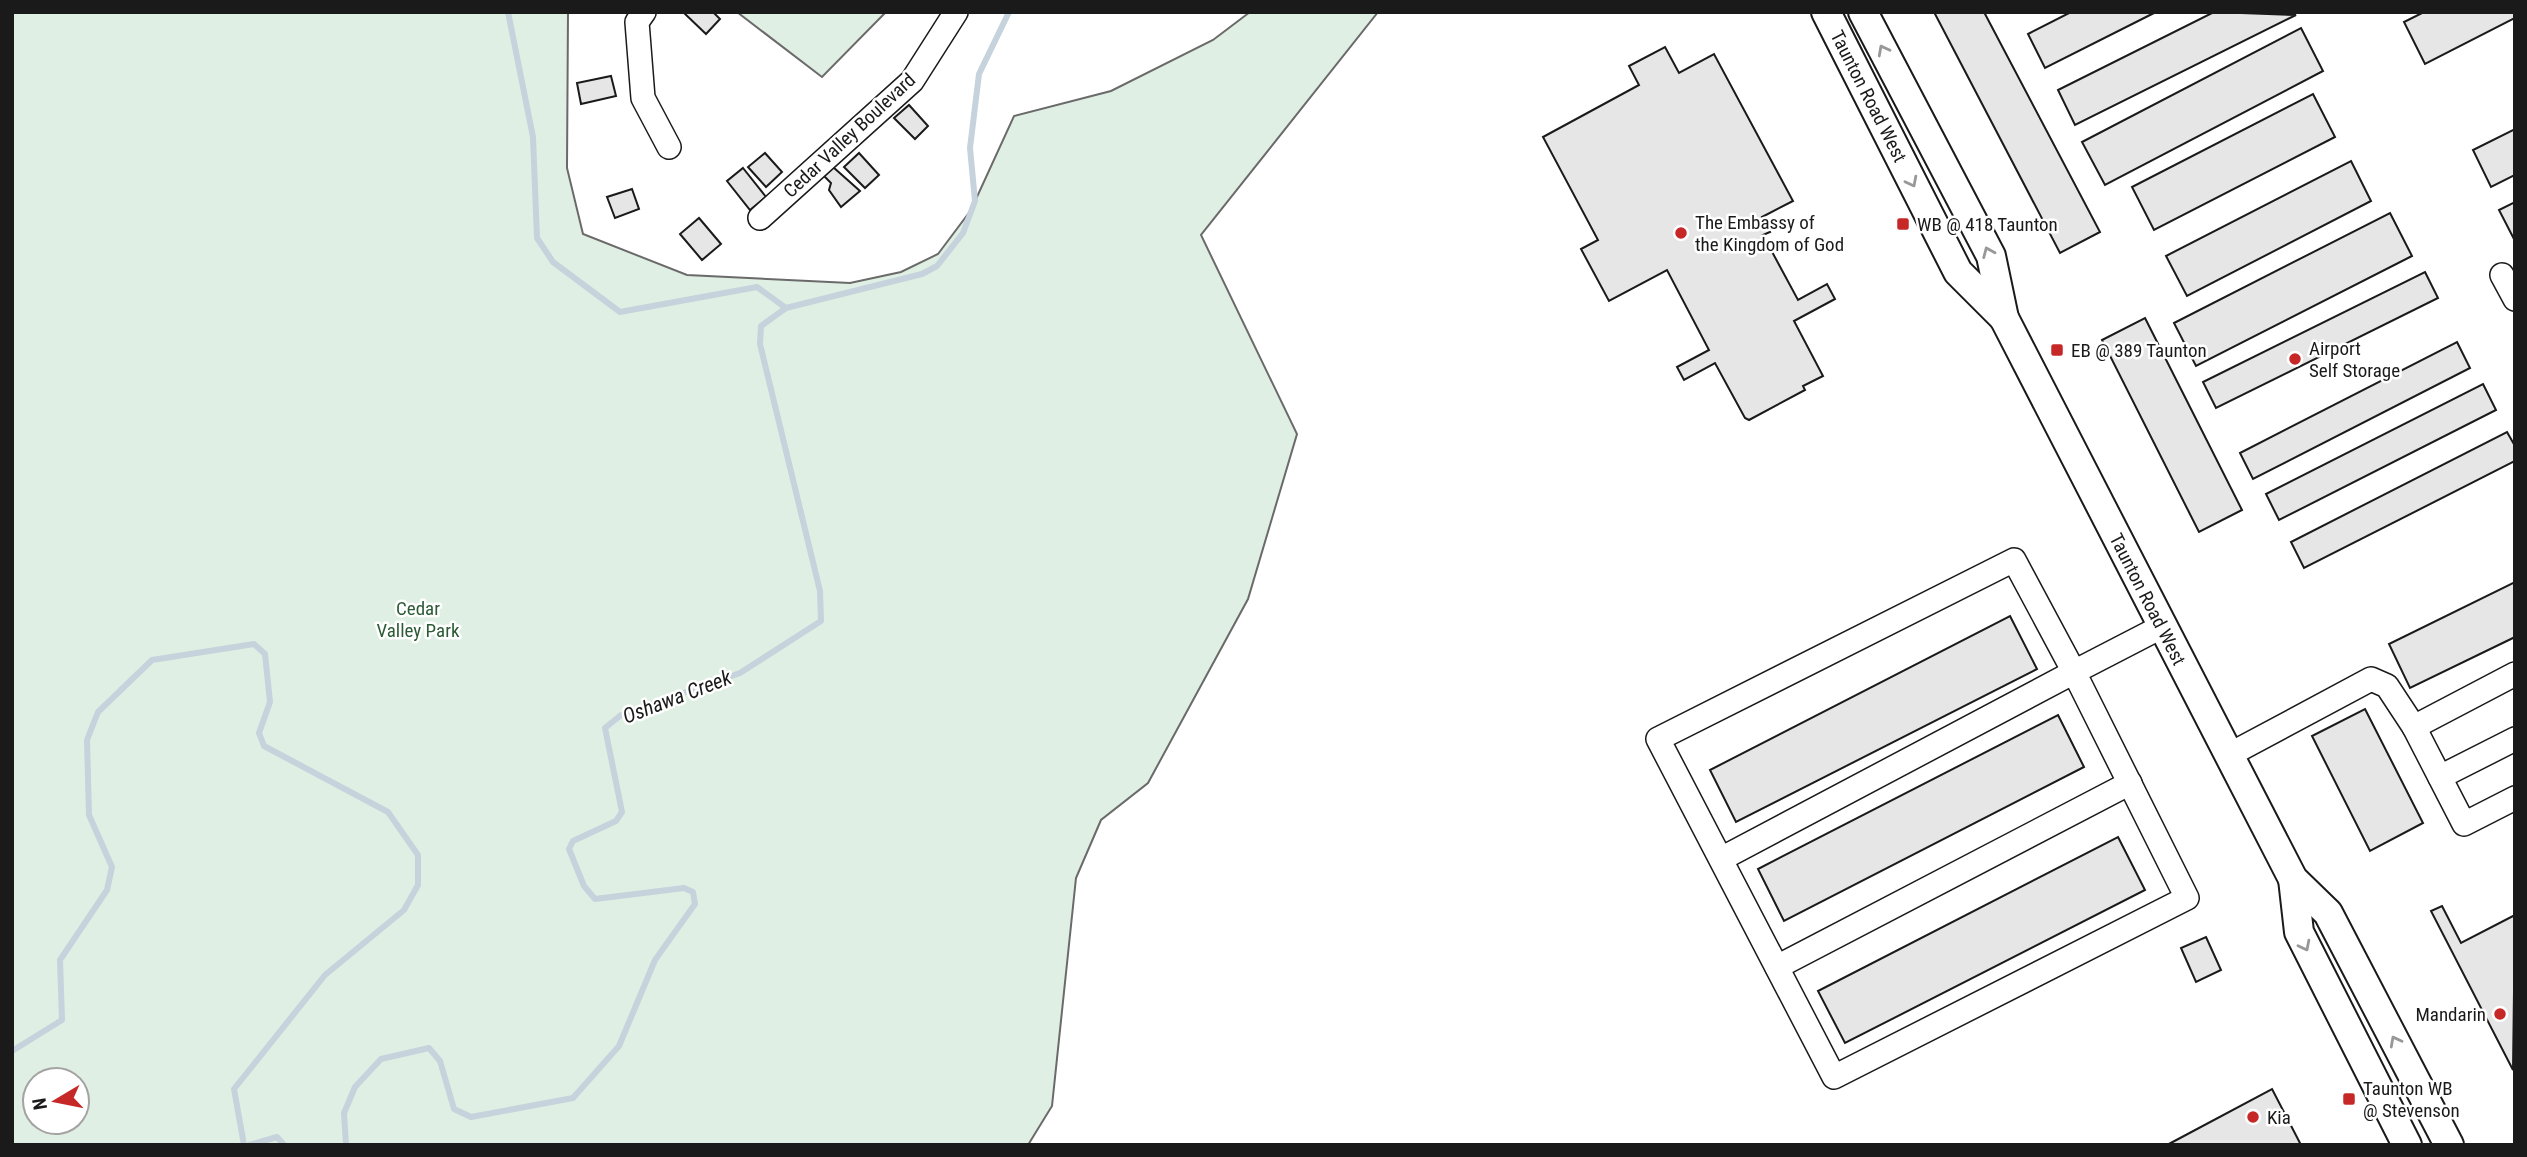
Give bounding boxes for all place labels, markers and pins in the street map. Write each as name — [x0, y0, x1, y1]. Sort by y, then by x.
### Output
place label: The Embassy of the Kingdom of God — [1695, 211, 1844, 256]
place label: WB @ 418 Taunton — [1917, 213, 2058, 236]
marker: WB @ 418 Taunton — [1895, 216, 1911, 232]
marker: The Embassy of the Kingdom of God — [1673, 225, 1689, 241]
place label: Airport Self Storage — [2309, 337, 2400, 382]
place label: EB @ 389 Taunton — [2071, 339, 2207, 362]
marker: EB @ 389 Taunton — [2049, 342, 2065, 358]
marker: Airport Self Storage — [2287, 351, 2303, 367]
place label: Mandarin — [2415, 1003, 2486, 1026]
marker: Mandarin — [2492, 1006, 2508, 1022]
place label: Taunton WB @ Stevenson — [2363, 1077, 2460, 1122]
marker: Taunton WB @ Stevenson — [2341, 1091, 2357, 1107]
place label: Kia — [2267, 1106, 2291, 1129]
marker: Kia — [2245, 1109, 2261, 1125]

